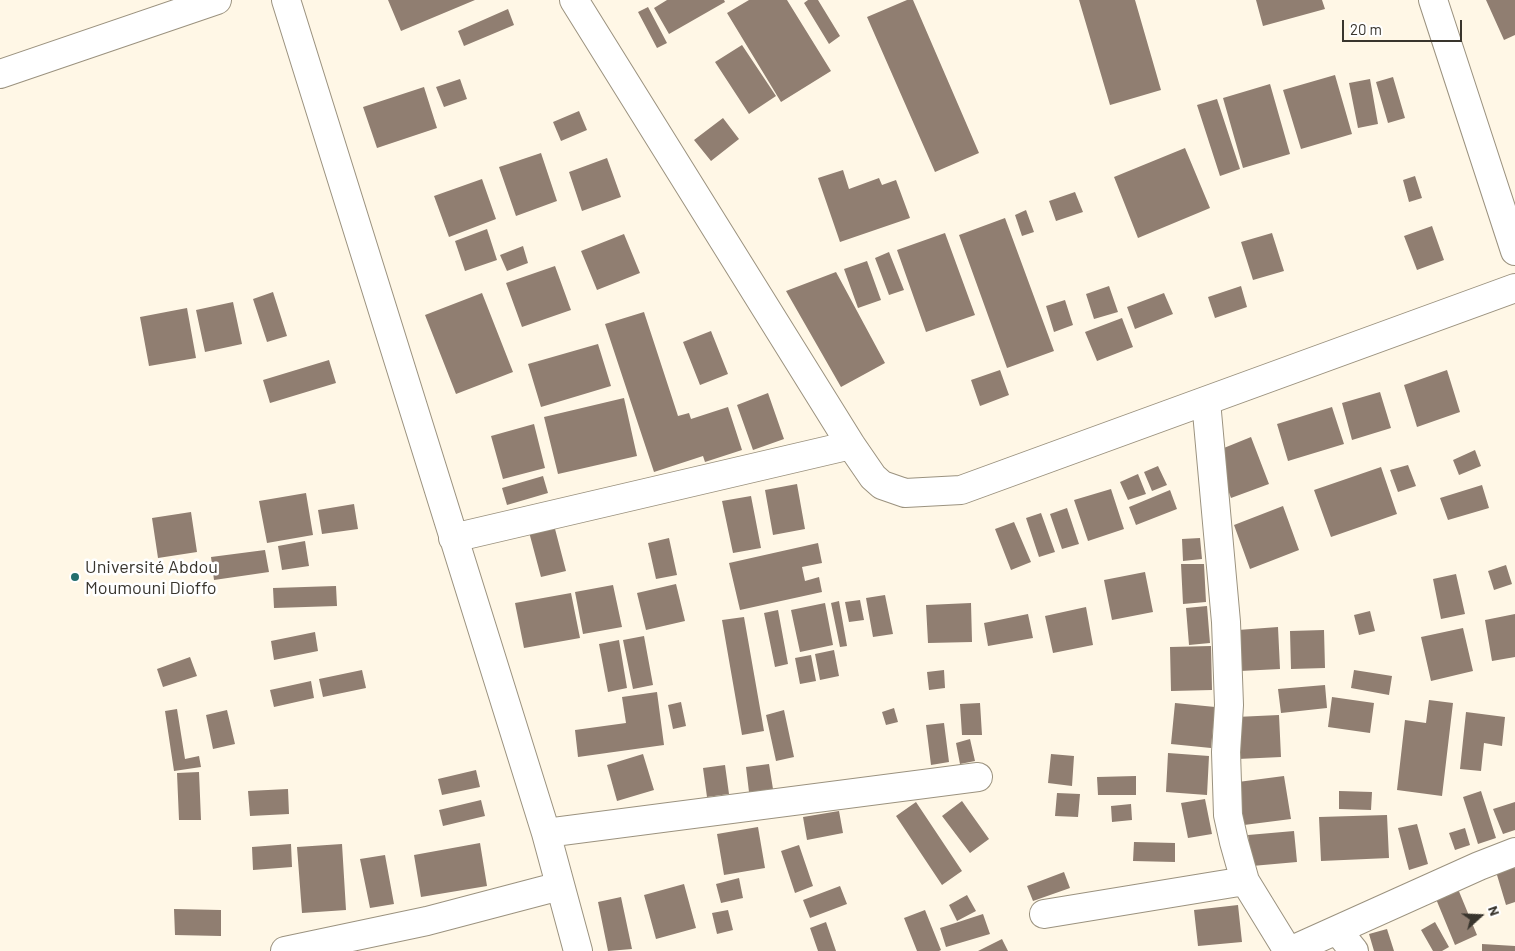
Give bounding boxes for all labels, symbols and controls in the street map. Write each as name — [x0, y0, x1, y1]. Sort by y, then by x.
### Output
scale bar — [1345, 10, 1465, 42]
text: 20 m — [1350, 20, 1382, 38]
place label: Université Abdou Moumouni Dioffo — [85, 556, 218, 598]
marker: Université Abdou Moumouni Dioffo — [69, 571, 81, 583]
north arrow — [1455, 891, 1505, 941]
text: N — [1485, 903, 1504, 918]

